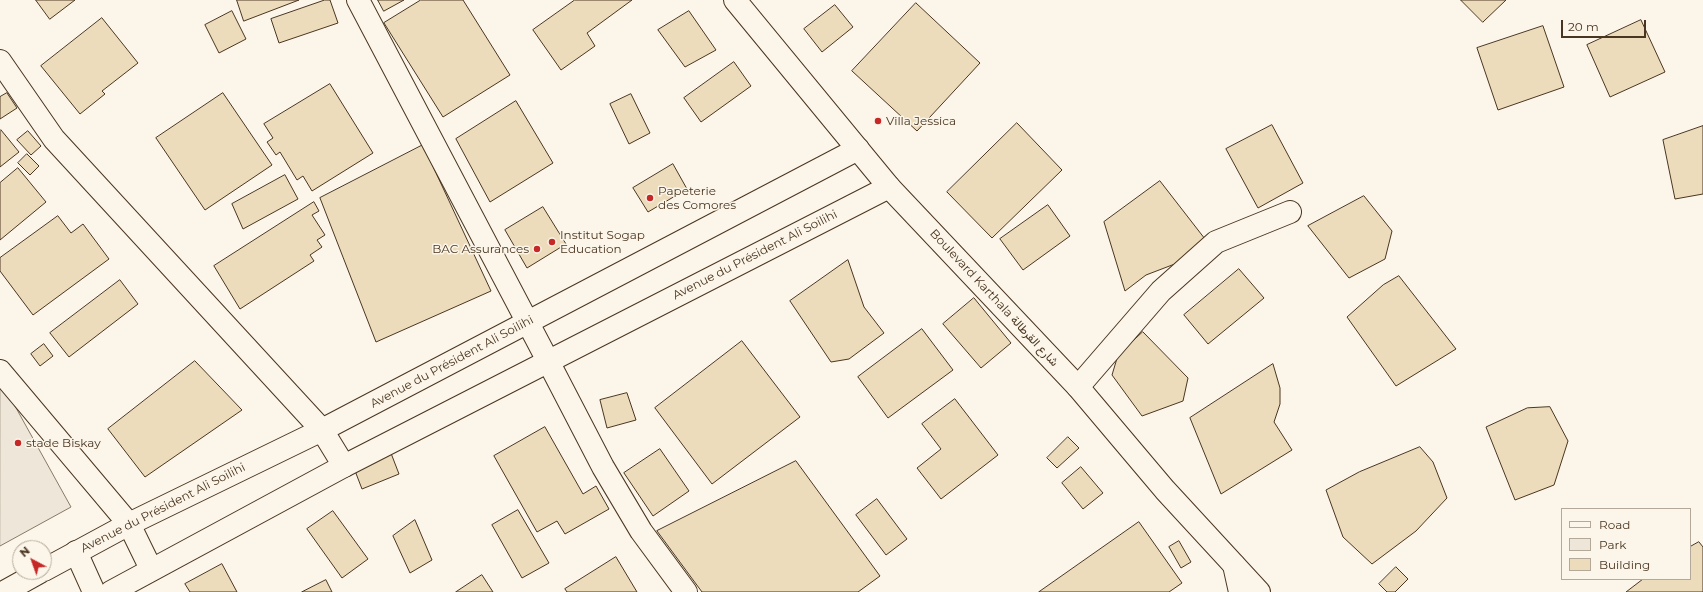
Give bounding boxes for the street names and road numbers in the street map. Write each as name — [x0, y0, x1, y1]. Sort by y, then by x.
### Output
street label: Avenue du Président Ali Soilihi — [670, 207, 840, 303]
street label: Boulevard Karthala شارع القرطالة — [927, 227, 1061, 369]
street label: Avenue du Président Ali Soilihi — [368, 313, 536, 411]
street label: Avenue du Président Ali Soilihi — [78, 460, 248, 556]

